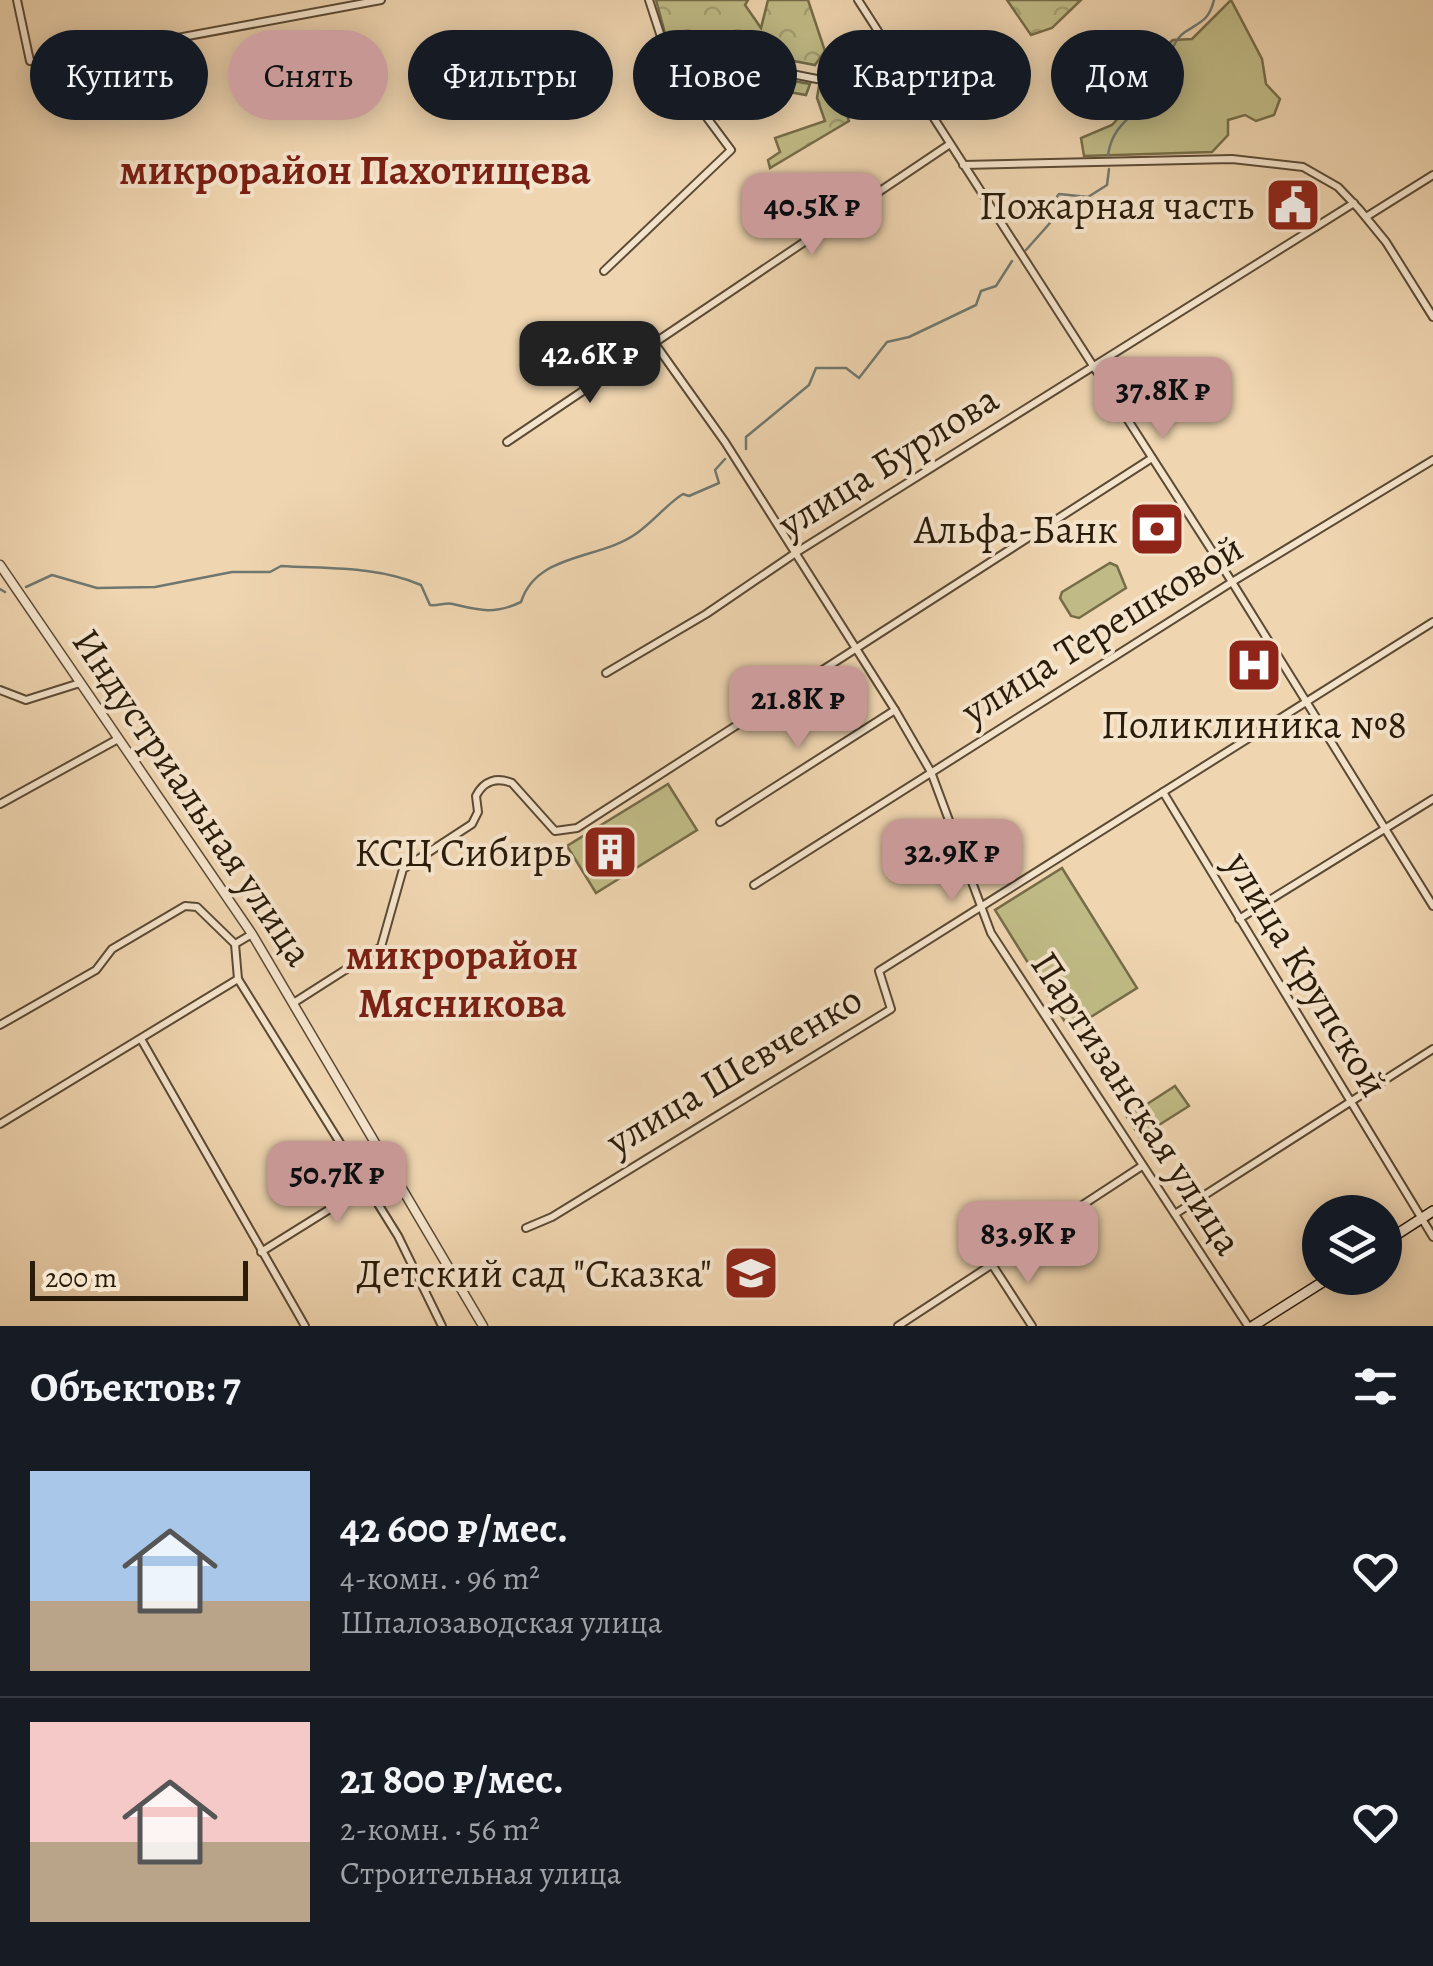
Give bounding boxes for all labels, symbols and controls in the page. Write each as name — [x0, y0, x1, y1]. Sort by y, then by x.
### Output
chip: Купить — [30, 30, 208, 120]
chip: Снять — [228, 30, 388, 120]
chip: Фильтры — [408, 30, 613, 120]
chip: Новое — [633, 30, 797, 120]
chip: Квартира — [817, 30, 1031, 120]
chip: Дом — [1051, 30, 1184, 120]
district label: микрорайон Пахотищева — [119, 141, 591, 198]
pin: 40.5K ₽ — [720, 173, 904, 258]
public building icon: Пожарная часть — [1263, 175, 1323, 235]
place label: Пожарная часть — [979, 178, 1254, 233]
text: 40.5K ₽ — [764, 183, 860, 227]
pin: 42.6K ₽ — [498, 321, 682, 406]
text: 42.6K ₽ — [541, 331, 639, 375]
pin: 37.8K ₽ — [1071, 357, 1255, 442]
text: 37.8K ₽ — [1116, 367, 1210, 411]
street label: улица Бурлова — [766, 371, 1009, 551]
bank icon: Альфа-Банк — [1127, 499, 1187, 559]
place label: Альфа-Банк — [913, 502, 1118, 557]
street label: улица Терешковой — [950, 520, 1253, 738]
street label: Индустриальная улица — [59, 617, 327, 977]
hospital icon: Поликлиника №8 — [1224, 635, 1284, 695]
pin: 21.8K ₽ — [706, 666, 890, 751]
text: 21.8K ₽ — [751, 676, 845, 720]
place label: Поликлиника №8 — [1101, 697, 1407, 752]
pin: 32.9K ₽ — [860, 819, 1044, 904]
building icon: КСЦ Сибирь — [580, 822, 640, 882]
place label: КСЦ Сибирь — [354, 825, 571, 880]
text: 32.9K ₽ — [904, 829, 1000, 873]
street label: улица Крупской — [1212, 840, 1402, 1107]
district label: микрорайон Мясникова — [346, 926, 578, 1031]
street label: Партизанская улица — [1018, 940, 1256, 1266]
street label: улица Шевченко — [595, 972, 872, 1169]
pin: 50.7K ₽ — [245, 1141, 429, 1226]
text: 50.7K ₽ — [289, 1151, 385, 1195]
map controls — [1302, 1195, 1402, 1295]
button: layers — [1302, 1195, 1402, 1295]
pin: 83.9K ₽ — [936, 1201, 1120, 1286]
text: 83.9K ₽ — [980, 1211, 1076, 1255]
school or university icon: Детский сад "Сказка" — [721, 1243, 781, 1303]
place label: Детский сад "Сказка" — [357, 1246, 712, 1301]
scale bar — [30, 1256, 248, 1300]
text: 200 m — [45, 1259, 117, 1297]
text: Объектов: 7 — [30, 1358, 241, 1415]
icon: filters — [1348, 1359, 1403, 1414]
text: 42 600 ₽/мес. — [340, 1499, 568, 1556]
icon: home — [110, 1511, 230, 1631]
icon: heart — [1348, 1544, 1403, 1599]
text: 4-комн. · 96 m² — [340, 1556, 540, 1600]
text: Шпалозаводская улица — [340, 1600, 662, 1644]
text: 21 800 ₽/мес. — [340, 1750, 564, 1807]
icon: home — [110, 1762, 230, 1882]
icon: heart — [1348, 1795, 1403, 1850]
text: 2-комн. · 56 m² — [340, 1807, 540, 1851]
text: Строительная улица — [340, 1851, 622, 1895]

